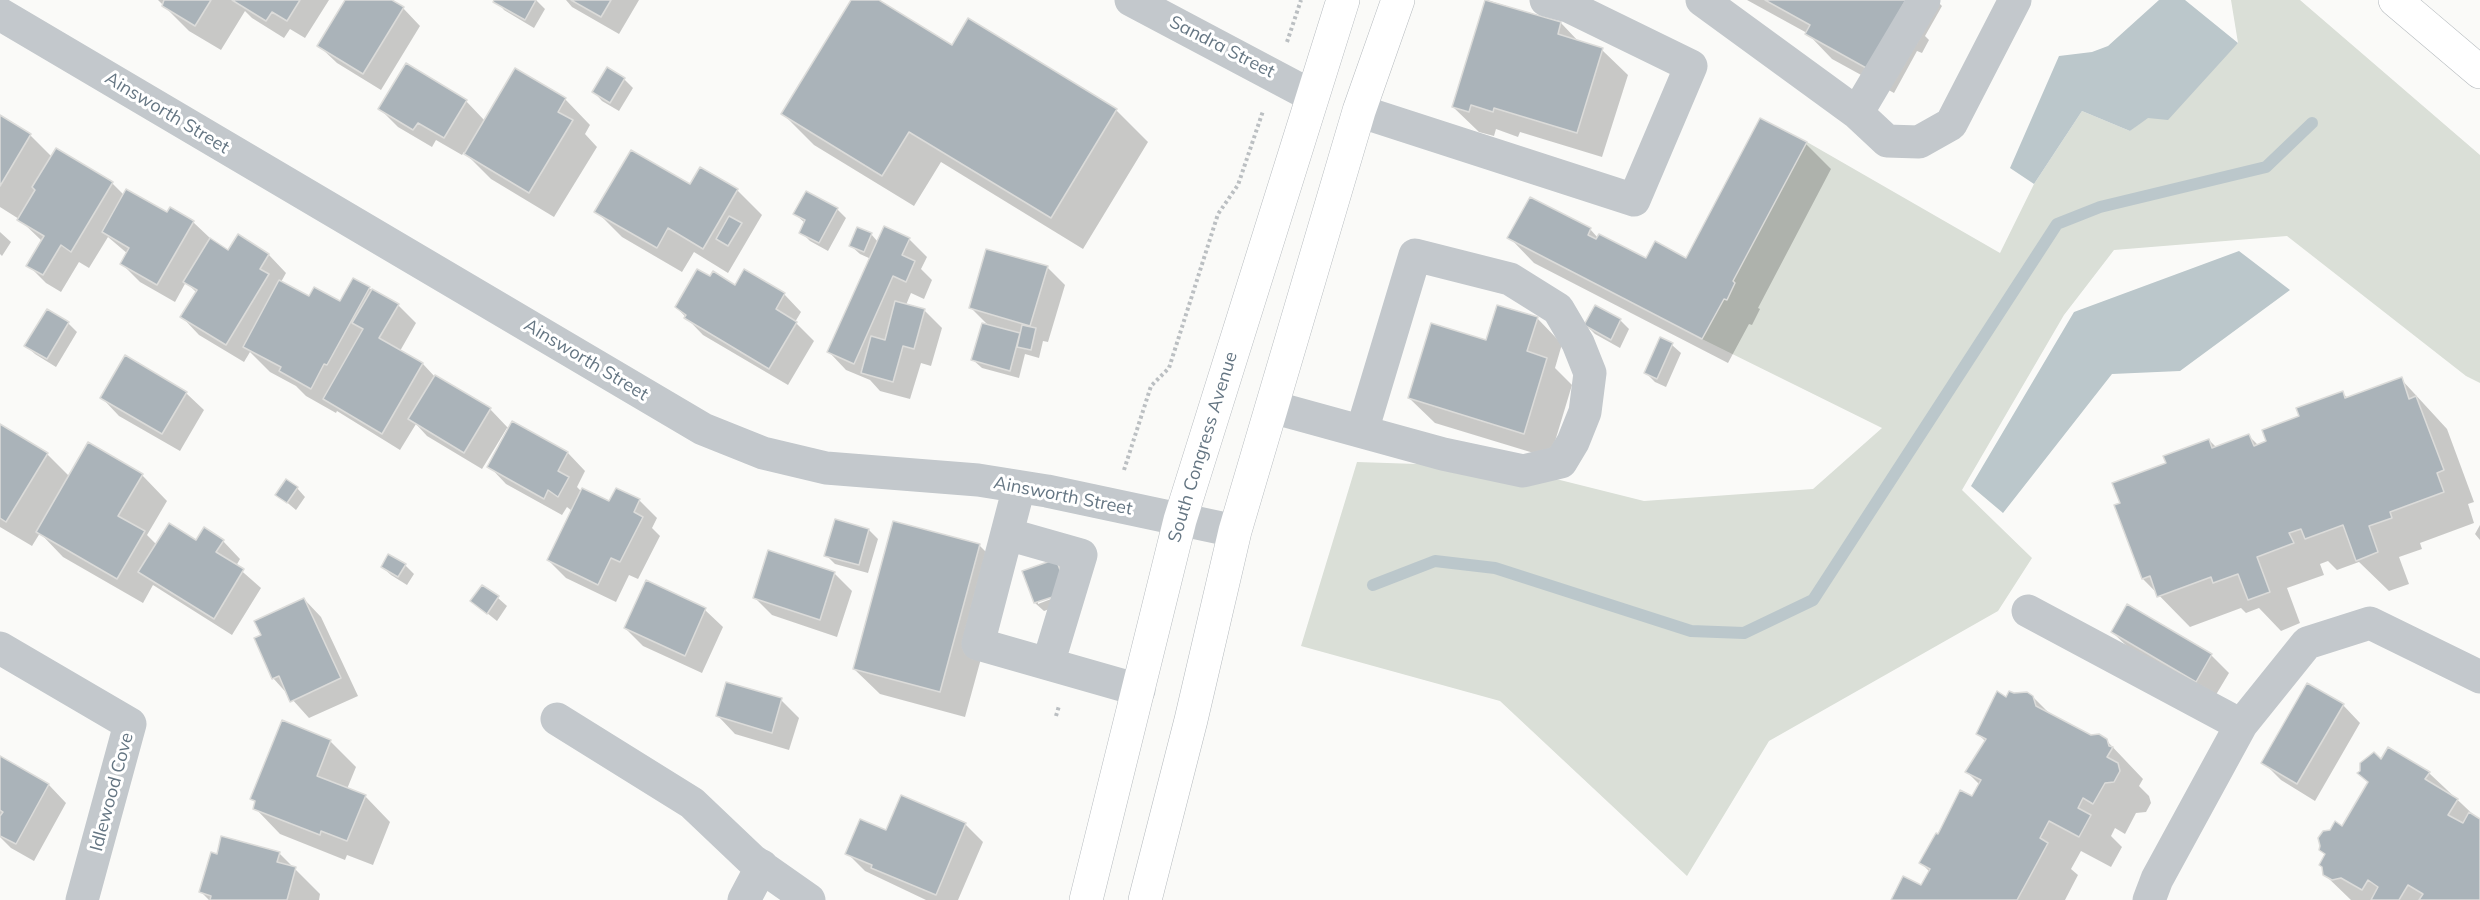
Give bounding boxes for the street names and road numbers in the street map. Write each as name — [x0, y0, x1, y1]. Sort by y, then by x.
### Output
street label: Sandra Street — [1166, 11, 1278, 83]
street label: Ainsworth Street — [101, 67, 233, 159]
street label: Ainsworth Street — [520, 314, 652, 406]
street label: South Congress Avenue — [1164, 349, 1242, 545]
street label: Ainsworth Street — [992, 472, 1134, 520]
street label: Idlewood Cove — [86, 730, 138, 854]

